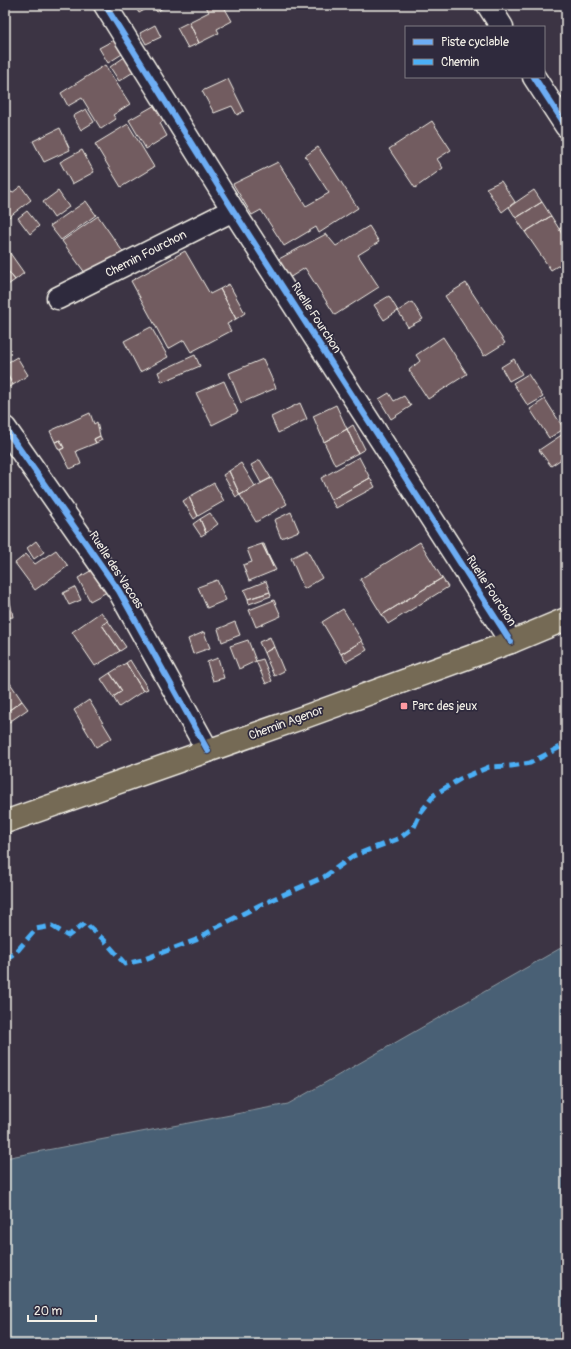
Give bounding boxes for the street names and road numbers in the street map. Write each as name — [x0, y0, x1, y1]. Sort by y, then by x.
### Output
street label: Chemin Fourchon — [103, 227, 189, 281]
street label: Ruelle Fourchon — [288, 280, 345, 356]
street label: Ruelle des Vacoas — [85, 528, 147, 612]
street label: Ruelle Fourchon — [463, 553, 520, 629]
street label: Chemin Agenor — [247, 702, 326, 743]

